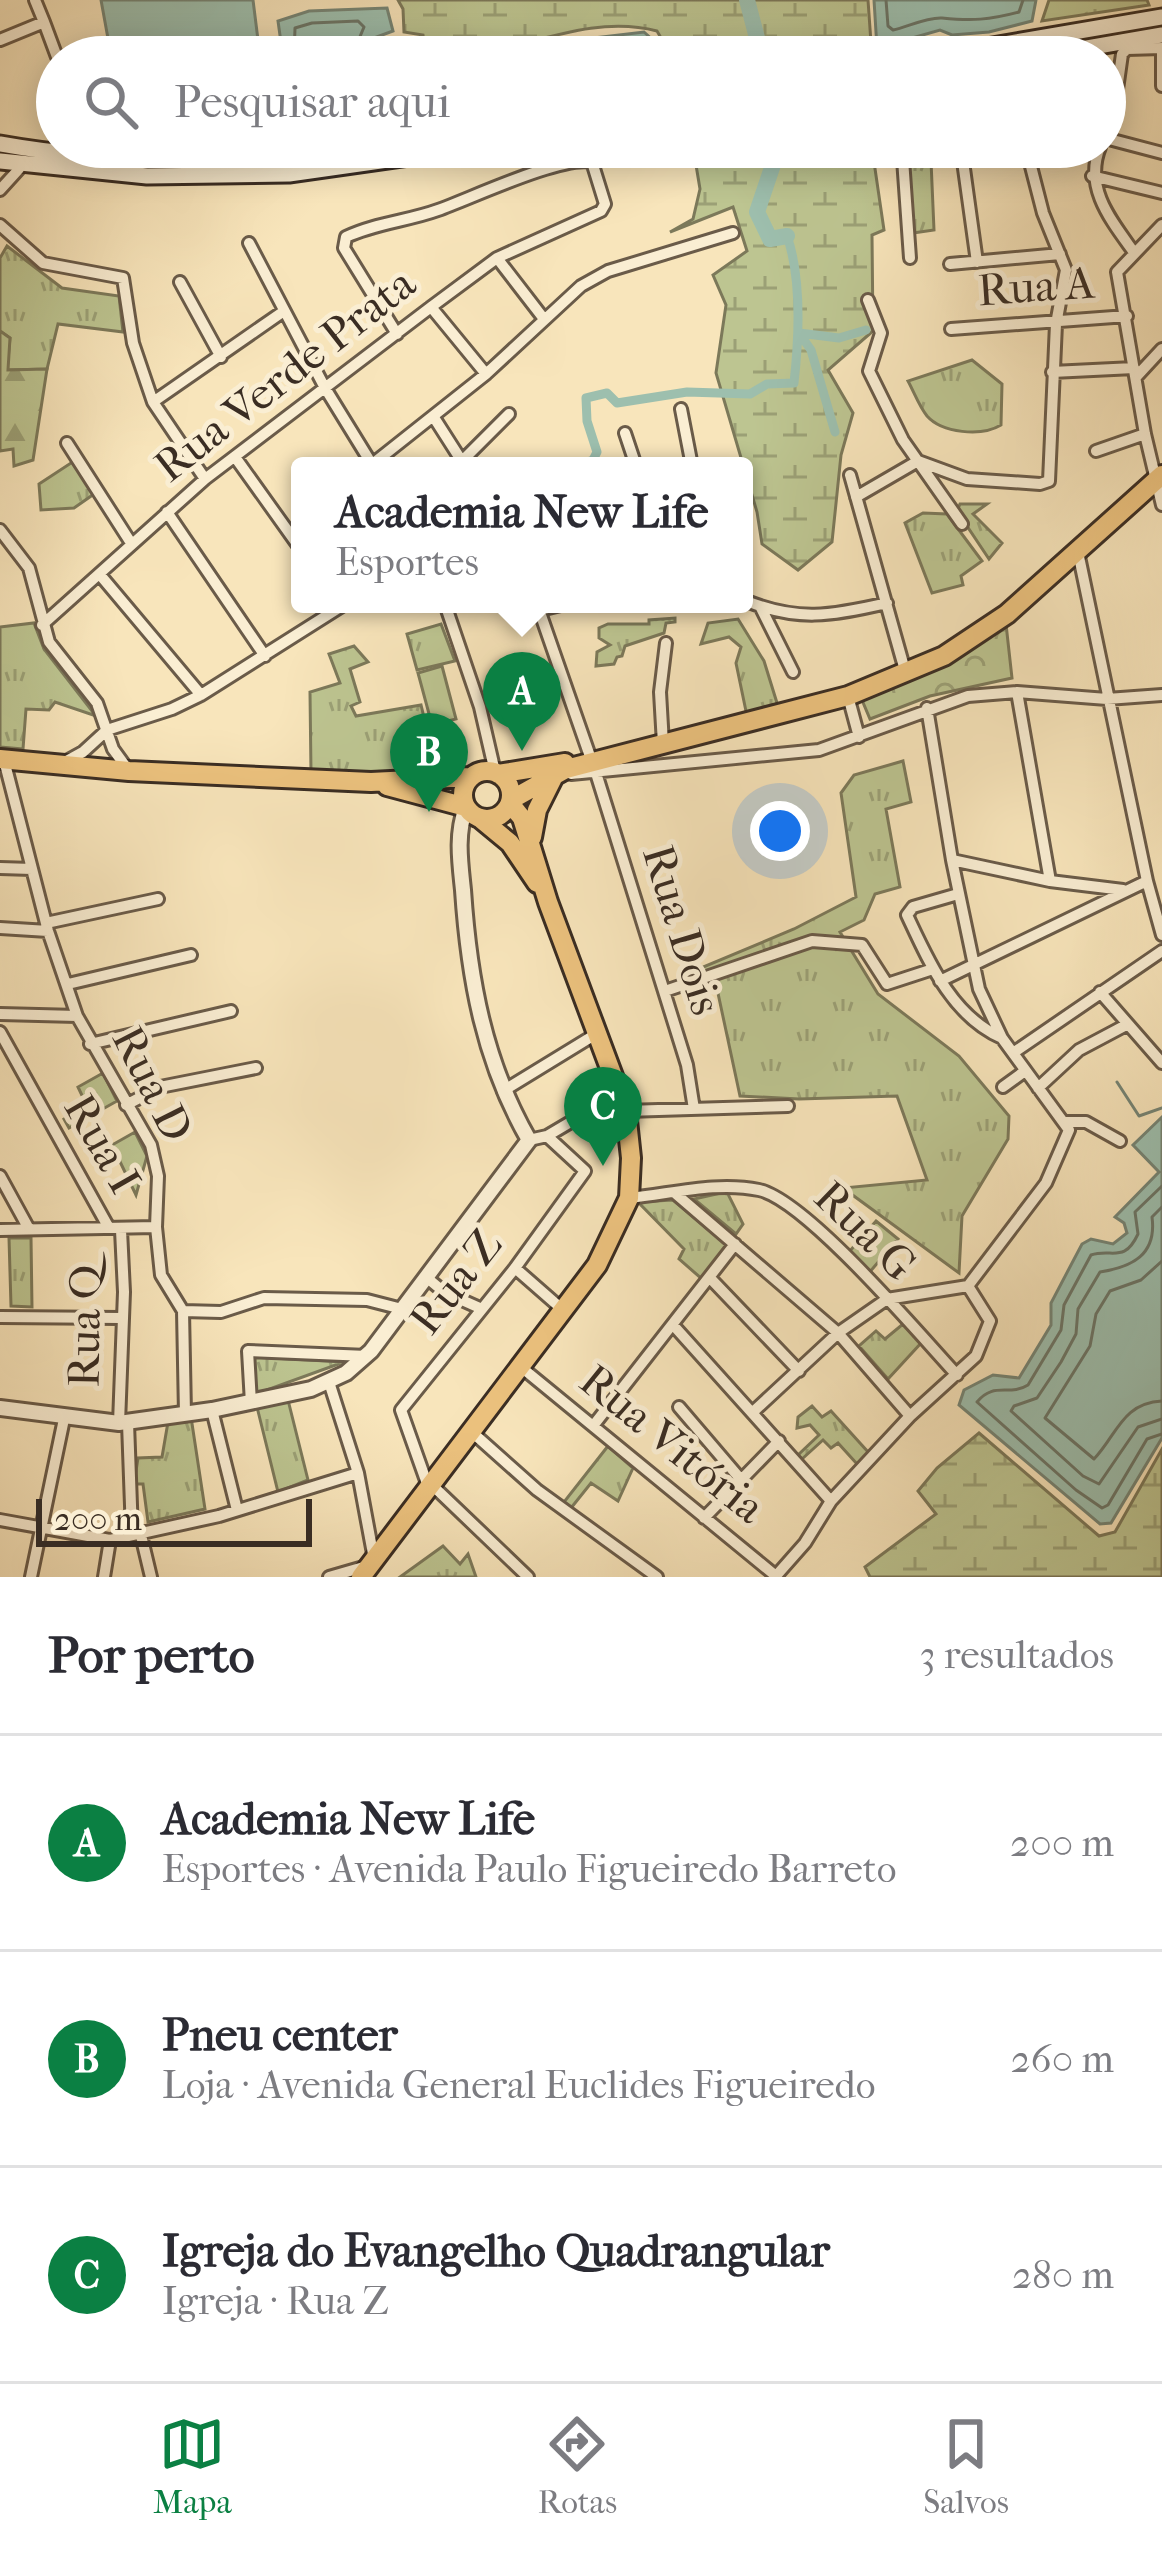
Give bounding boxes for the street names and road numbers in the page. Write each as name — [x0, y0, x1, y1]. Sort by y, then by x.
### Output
street label: Rua Verde Prata — [144, 256, 427, 493]
street label: Rua A — [976, 256, 1097, 318]
street label: Rua Dois — [631, 839, 733, 1021]
street label: Rua D — [101, 1018, 203, 1150]
street label: Rua I — [53, 1085, 151, 1203]
street label: Rua G — [804, 1170, 926, 1292]
street label: Rua Z — [399, 1219, 513, 1345]
street label: Rua Q — [57, 1250, 113, 1388]
street label: Rua Vitória — [569, 1354, 776, 1535]

